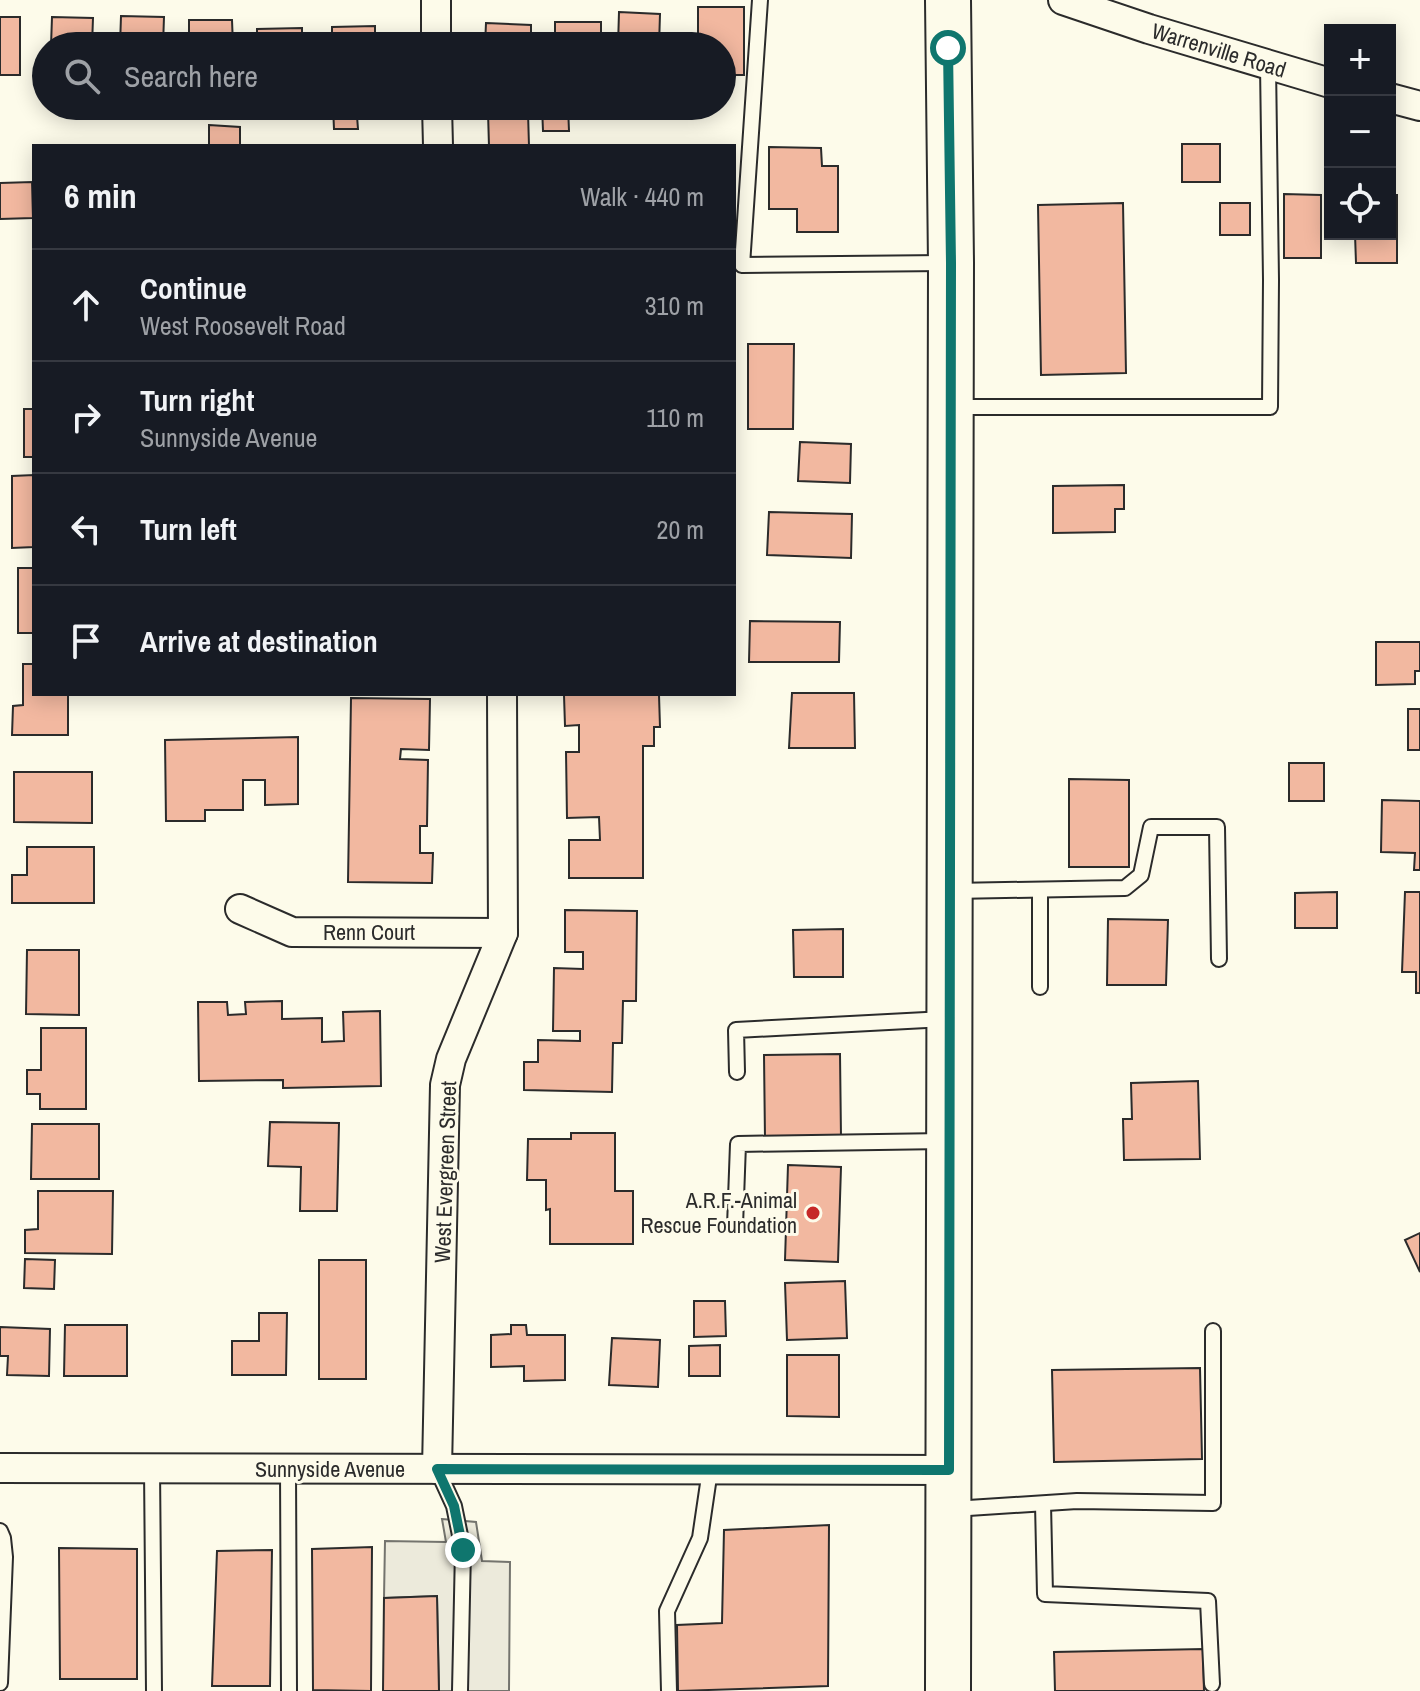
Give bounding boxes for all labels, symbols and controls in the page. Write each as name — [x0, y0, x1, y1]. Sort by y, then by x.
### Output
street label: Warrenville Road — [1148, 15, 1290, 85]
map controls — [1324, 24, 1396, 240]
button: + — [1324, 24, 1396, 96]
route start — [930, 30, 966, 66]
search box — [32, 32, 736, 120]
icon: search — [60, 54, 104, 98]
text: Search here — [124, 56, 258, 96]
button: − — [1324, 96, 1396, 168]
button: locate — [1324, 168, 1396, 240]
text: 6 min — [64, 173, 137, 219]
text: Walk · 440 m — [580, 179, 704, 214]
text: Continue — [140, 268, 247, 308]
icon: ahead — [64, 283, 108, 327]
text: 310 m — [645, 288, 704, 323]
text: West Roosevelt Road — [140, 308, 346, 343]
text: Turn right — [140, 380, 254, 420]
icon: right — [64, 395, 108, 439]
text: 110 m — [646, 400, 704, 435]
text: Sunnyside Avenue — [140, 420, 317, 455]
icon: left — [64, 507, 108, 551]
text: Turn left — [140, 509, 237, 549]
text: 20 m — [657, 512, 704, 547]
icon: arrive — [64, 619, 108, 663]
text: Arrive at destination — [140, 621, 378, 661]
street label: Renn Court — [323, 917, 415, 947]
street label: West Evergreen Street — [427, 1080, 463, 1264]
place label: A.R.F.-Animal Rescue Foundation — [640, 1185, 797, 1240]
marker: A.R.F.-Animal Rescue Foundation — [804, 1204, 822, 1222]
street label: Sunnyside Avenue — [255, 1454, 405, 1484]
route end — [445, 1532, 481, 1568]

